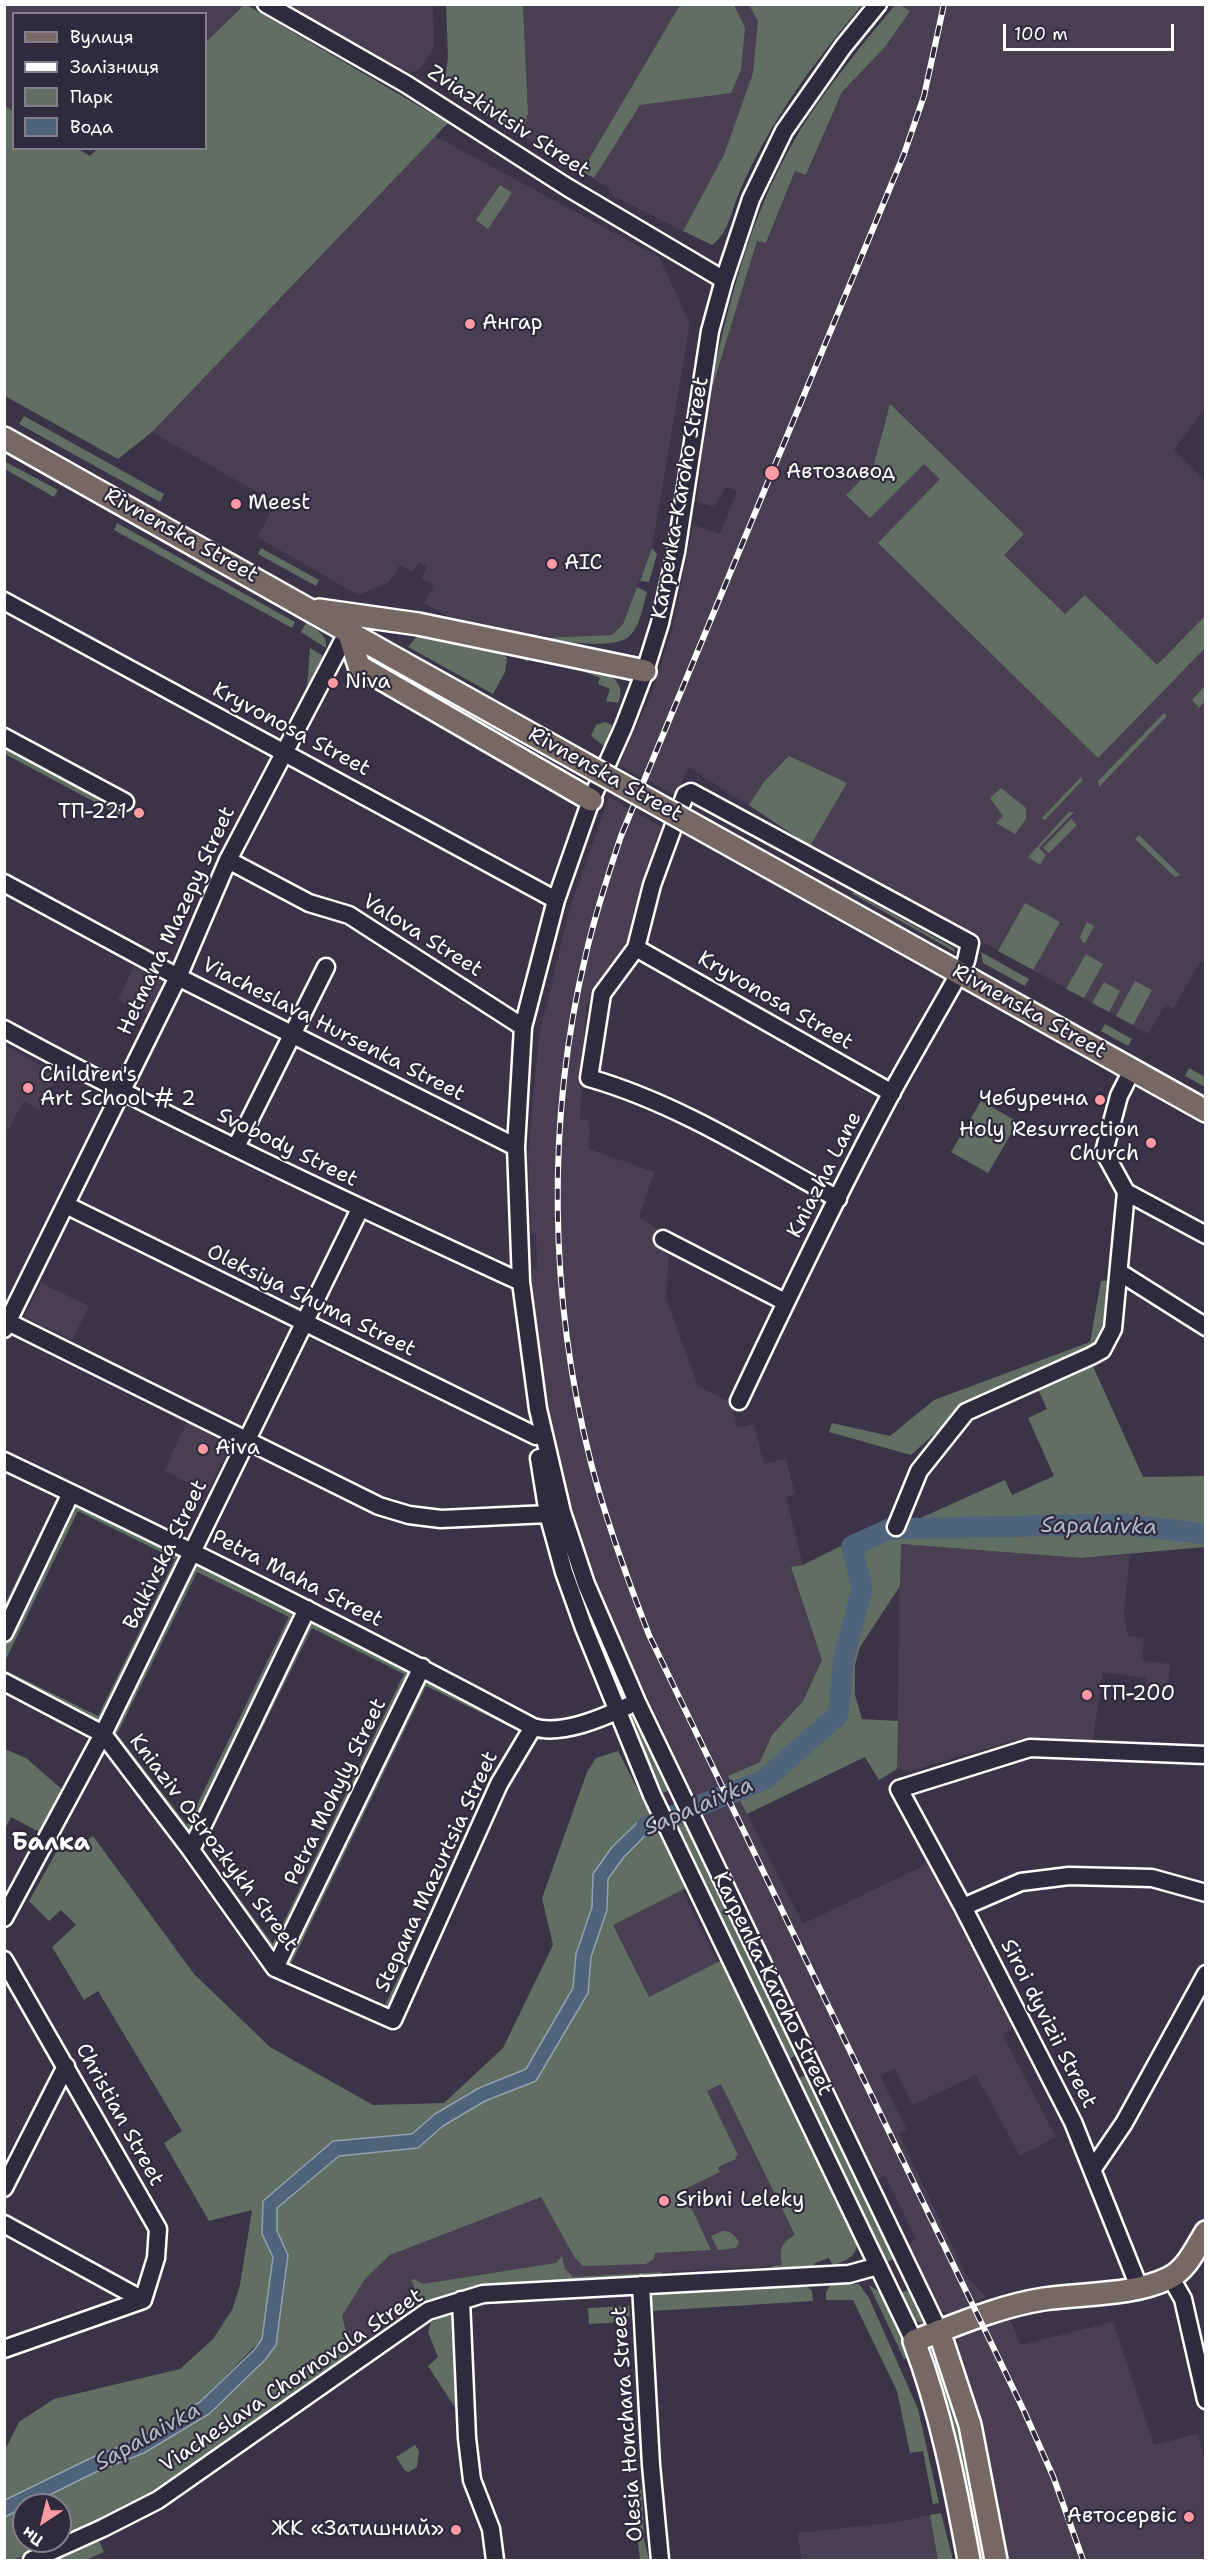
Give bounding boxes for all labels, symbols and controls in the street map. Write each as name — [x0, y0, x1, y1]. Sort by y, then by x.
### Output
legend — [12, 12, 207, 150]
scale bar — [1006, 12, 1177, 50]
text: 100 m — [1014, 22, 1068, 46]
text: Вулиця — [70, 25, 134, 49]
text: Залізниця — [70, 55, 159, 79]
street label: Zviazkivtsiv Street — [422, 60, 594, 184]
text: Парк — [70, 85, 113, 109]
text: Вода — [70, 115, 113, 139]
place label: Ангар — [482, 311, 543, 337]
marker: Ангар — [463, 317, 477, 331]
street label: Karpenka-Karoho Street — [647, 375, 715, 621]
place label: Автозавод — [786, 460, 895, 486]
marker: Автозавод — [763, 464, 781, 482]
street label: Rivnenska Street — [100, 483, 262, 589]
place label: Meest — [248, 491, 311, 517]
marker: Meest — [229, 497, 243, 511]
place label: АІС — [564, 551, 602, 577]
marker: АІС — [545, 557, 559, 571]
place label: Niva — [345, 670, 391, 696]
marker: Niva — [326, 676, 340, 690]
street label: Kryvonosa Street — [208, 678, 374, 782]
street label: Rivnenska Street — [524, 722, 686, 828]
place label: ТП-221 — [58, 800, 127, 826]
street label: Hetmana Mazepy Street — [113, 803, 241, 1039]
marker: ТП-221 — [132, 806, 146, 820]
street label: Valova Street — [357, 889, 487, 983]
street label: Kryvonosa Street — [693, 946, 857, 1056]
street label: Viacheslava Hursenka Street — [197, 953, 469, 1107]
street label: Rivnenska Street — [948, 959, 1110, 1065]
place label: Children's Art School # 2 — [40, 1063, 196, 1113]
marker: Children's Art School # 2 — [21, 1081, 35, 1095]
place label: Чебуречна — [979, 1087, 1088, 1113]
marker: Чебуречна — [1093, 1093, 1107, 1107]
street label: Svobody Street — [213, 1103, 361, 1193]
street label: Kniazha Lane — [782, 1108, 868, 1242]
place label: Holy Resurrection Church — [959, 1118, 1139, 1168]
marker: Holy Resurrection Church — [1144, 1136, 1158, 1150]
street label: Oleksiya Shuma Street — [202, 1239, 420, 1363]
place label: Aiva — [215, 1436, 260, 1462]
marker: Aiva — [196, 1442, 210, 1456]
street label: Balkivska Street — [119, 1476, 213, 1634]
water label: Sapalaivka — [1041, 1513, 1157, 1541]
street label: Petra Maha Street — [207, 1525, 387, 1633]
place label: ТП-200 — [1099, 1682, 1175, 1708]
marker: ТП-200 — [1080, 1688, 1094, 1702]
street label: Petra Mohyly Street — [280, 1694, 392, 1890]
street label: Kniaziv Ostrozkykh Street — [123, 1730, 303, 1956]
street label: Stepana Mazurtsia Street — [370, 1748, 504, 1996]
water label: Sapalaivka — [640, 1772, 758, 1842]
district label: Балка — [12, 1830, 90, 1858]
street label: Karpenka-Karoho Street — [707, 1868, 837, 2100]
street label: Siroi dyvizii Street — [995, 1935, 1101, 2113]
street label: Christian Street — [69, 2039, 169, 2191]
place label: Sribni Leleky — [676, 2188, 804, 2214]
marker: Sribni Leleky — [657, 2194, 671, 2208]
street label: Viacheslava Chornovola Street — [156, 2284, 428, 2478]
street label: Olesia Honchara Street — [607, 2306, 649, 2542]
water label: Sapalaivka — [91, 2397, 205, 2477]
north arrow — [12, 2493, 72, 2553]
place label: Автосервіс — [1067, 2504, 1177, 2530]
marker: Автосервіс — [1182, 2510, 1196, 2524]
place label: ЖК «Затишний» — [271, 2517, 444, 2543]
text: Пн — [18, 2522, 47, 2551]
marker: ЖК «Затишний» — [449, 2523, 463, 2537]

